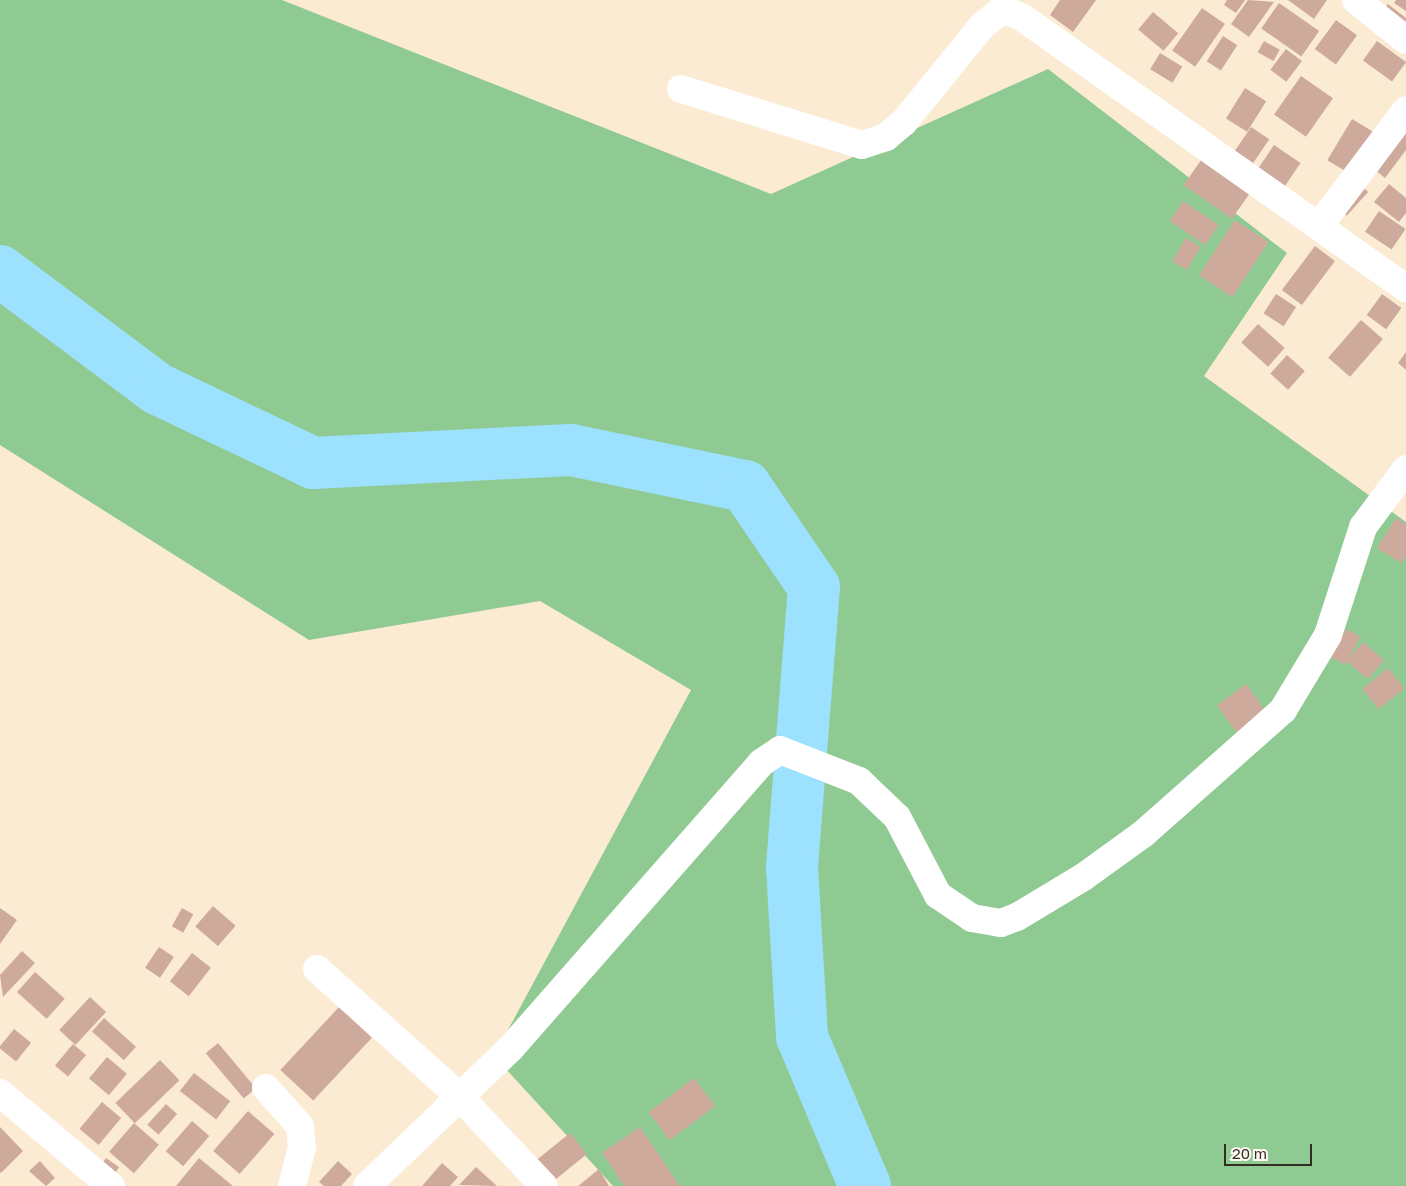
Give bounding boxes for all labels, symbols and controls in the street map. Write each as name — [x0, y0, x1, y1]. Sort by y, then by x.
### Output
scale bar — [1226, 1134, 1314, 1166]
text: 20 m — [1232, 1144, 1267, 1162]

